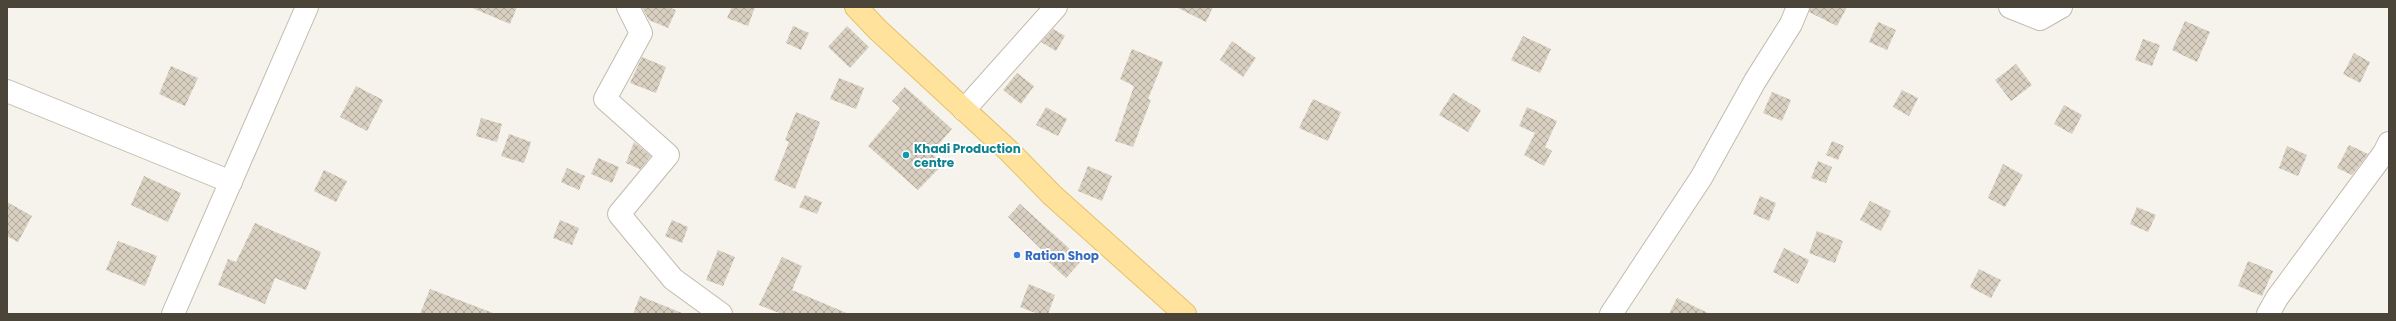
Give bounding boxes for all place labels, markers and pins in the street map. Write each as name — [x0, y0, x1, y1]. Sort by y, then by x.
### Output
place label: Khadi Production centre — [914, 140, 1021, 171]
marker: Khadi Production centre — [901, 150, 911, 160]
place label: Ration Shop — [1025, 247, 1099, 264]
marker: Ration Shop — [1012, 250, 1022, 260]

